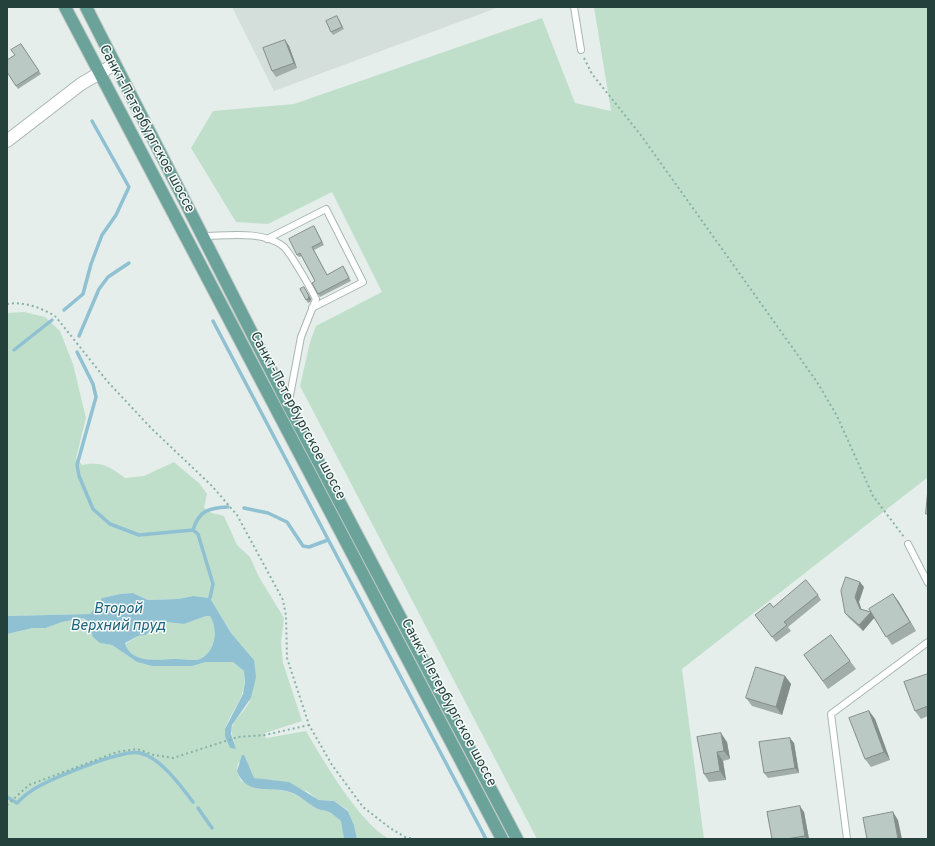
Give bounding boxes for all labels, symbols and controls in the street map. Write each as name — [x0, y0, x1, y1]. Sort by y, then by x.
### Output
street label: Санкт-Петербургское шоссе — [95, 42, 197, 216]
street label: Санкт-Петербургское шоссе — [246, 329, 348, 503]
water label: Второй Верхний пруд — [70, 601, 166, 636]
street label: Санкт-Петербургское шоссе — [397, 616, 499, 790]

